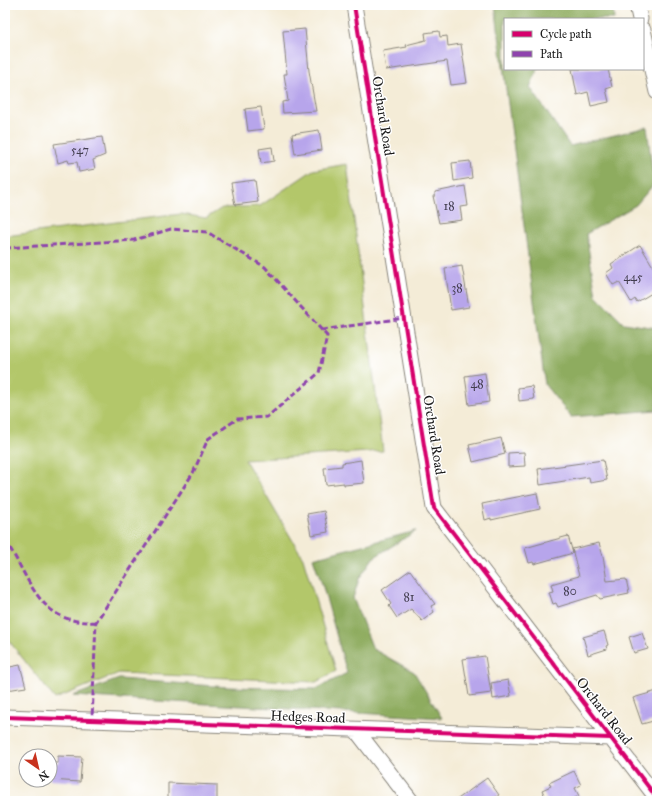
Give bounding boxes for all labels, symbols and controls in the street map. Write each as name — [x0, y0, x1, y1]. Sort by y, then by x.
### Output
legend — [504, 18, 644, 70]
text: Cycle path — [540, 27, 592, 41]
text: Path — [540, 47, 563, 61]
street label: Orchard Road — [368, 75, 398, 157]
house number: 547 — [71, 143, 89, 157]
house number: 18 — [443, 199, 455, 213]
house number: 445 — [624, 270, 643, 284]
house number: 38 — [451, 281, 463, 295]
house number: 48 — [470, 377, 484, 391]
street label: Orchard Road — [419, 394, 449, 476]
house number: 80 — [563, 584, 577, 598]
house number: 81 — [403, 590, 415, 604]
street label: Orchard Road — [573, 674, 635, 748]
street label: Hedges Road — [270, 707, 346, 727]
north arrow — [18, 748, 58, 788]
text: N — [35, 768, 51, 784]

